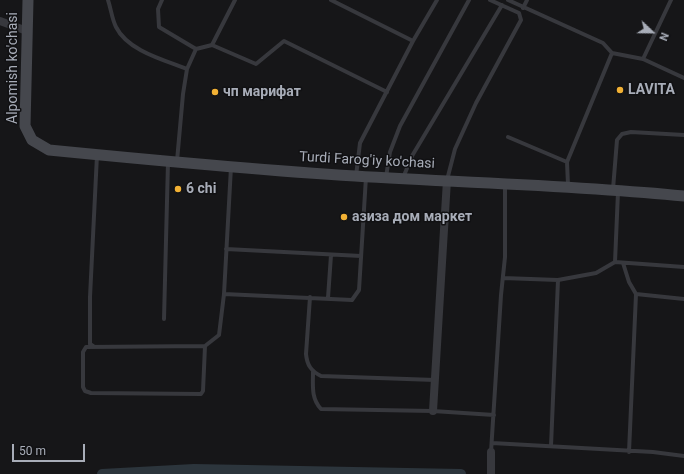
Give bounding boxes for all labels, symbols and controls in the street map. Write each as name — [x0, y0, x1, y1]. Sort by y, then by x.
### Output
street label: Alpomish ko'chasi — [5, 12, 21, 124]
north arrow — [632, 12, 672, 52]
text: N — [656, 31, 671, 43]
place label: LAVITA — [628, 82, 675, 98]
place label: чп марифат — [223, 84, 301, 100]
marker: LAVITA — [615, 85, 625, 95]
marker: чп марифат — [210, 87, 220, 97]
street label: Turdi Farog'iy ko'chasi — [299, 149, 435, 173]
place label: 6 chi — [186, 181, 216, 197]
marker: 6 chi — [173, 184, 183, 194]
place label: азиза дом маркет — [352, 209, 472, 225]
marker: азиза дом маркет — [339, 212, 349, 222]
scale bar — [14, 436, 87, 462]
text: 50 m — [19, 444, 46, 458]

